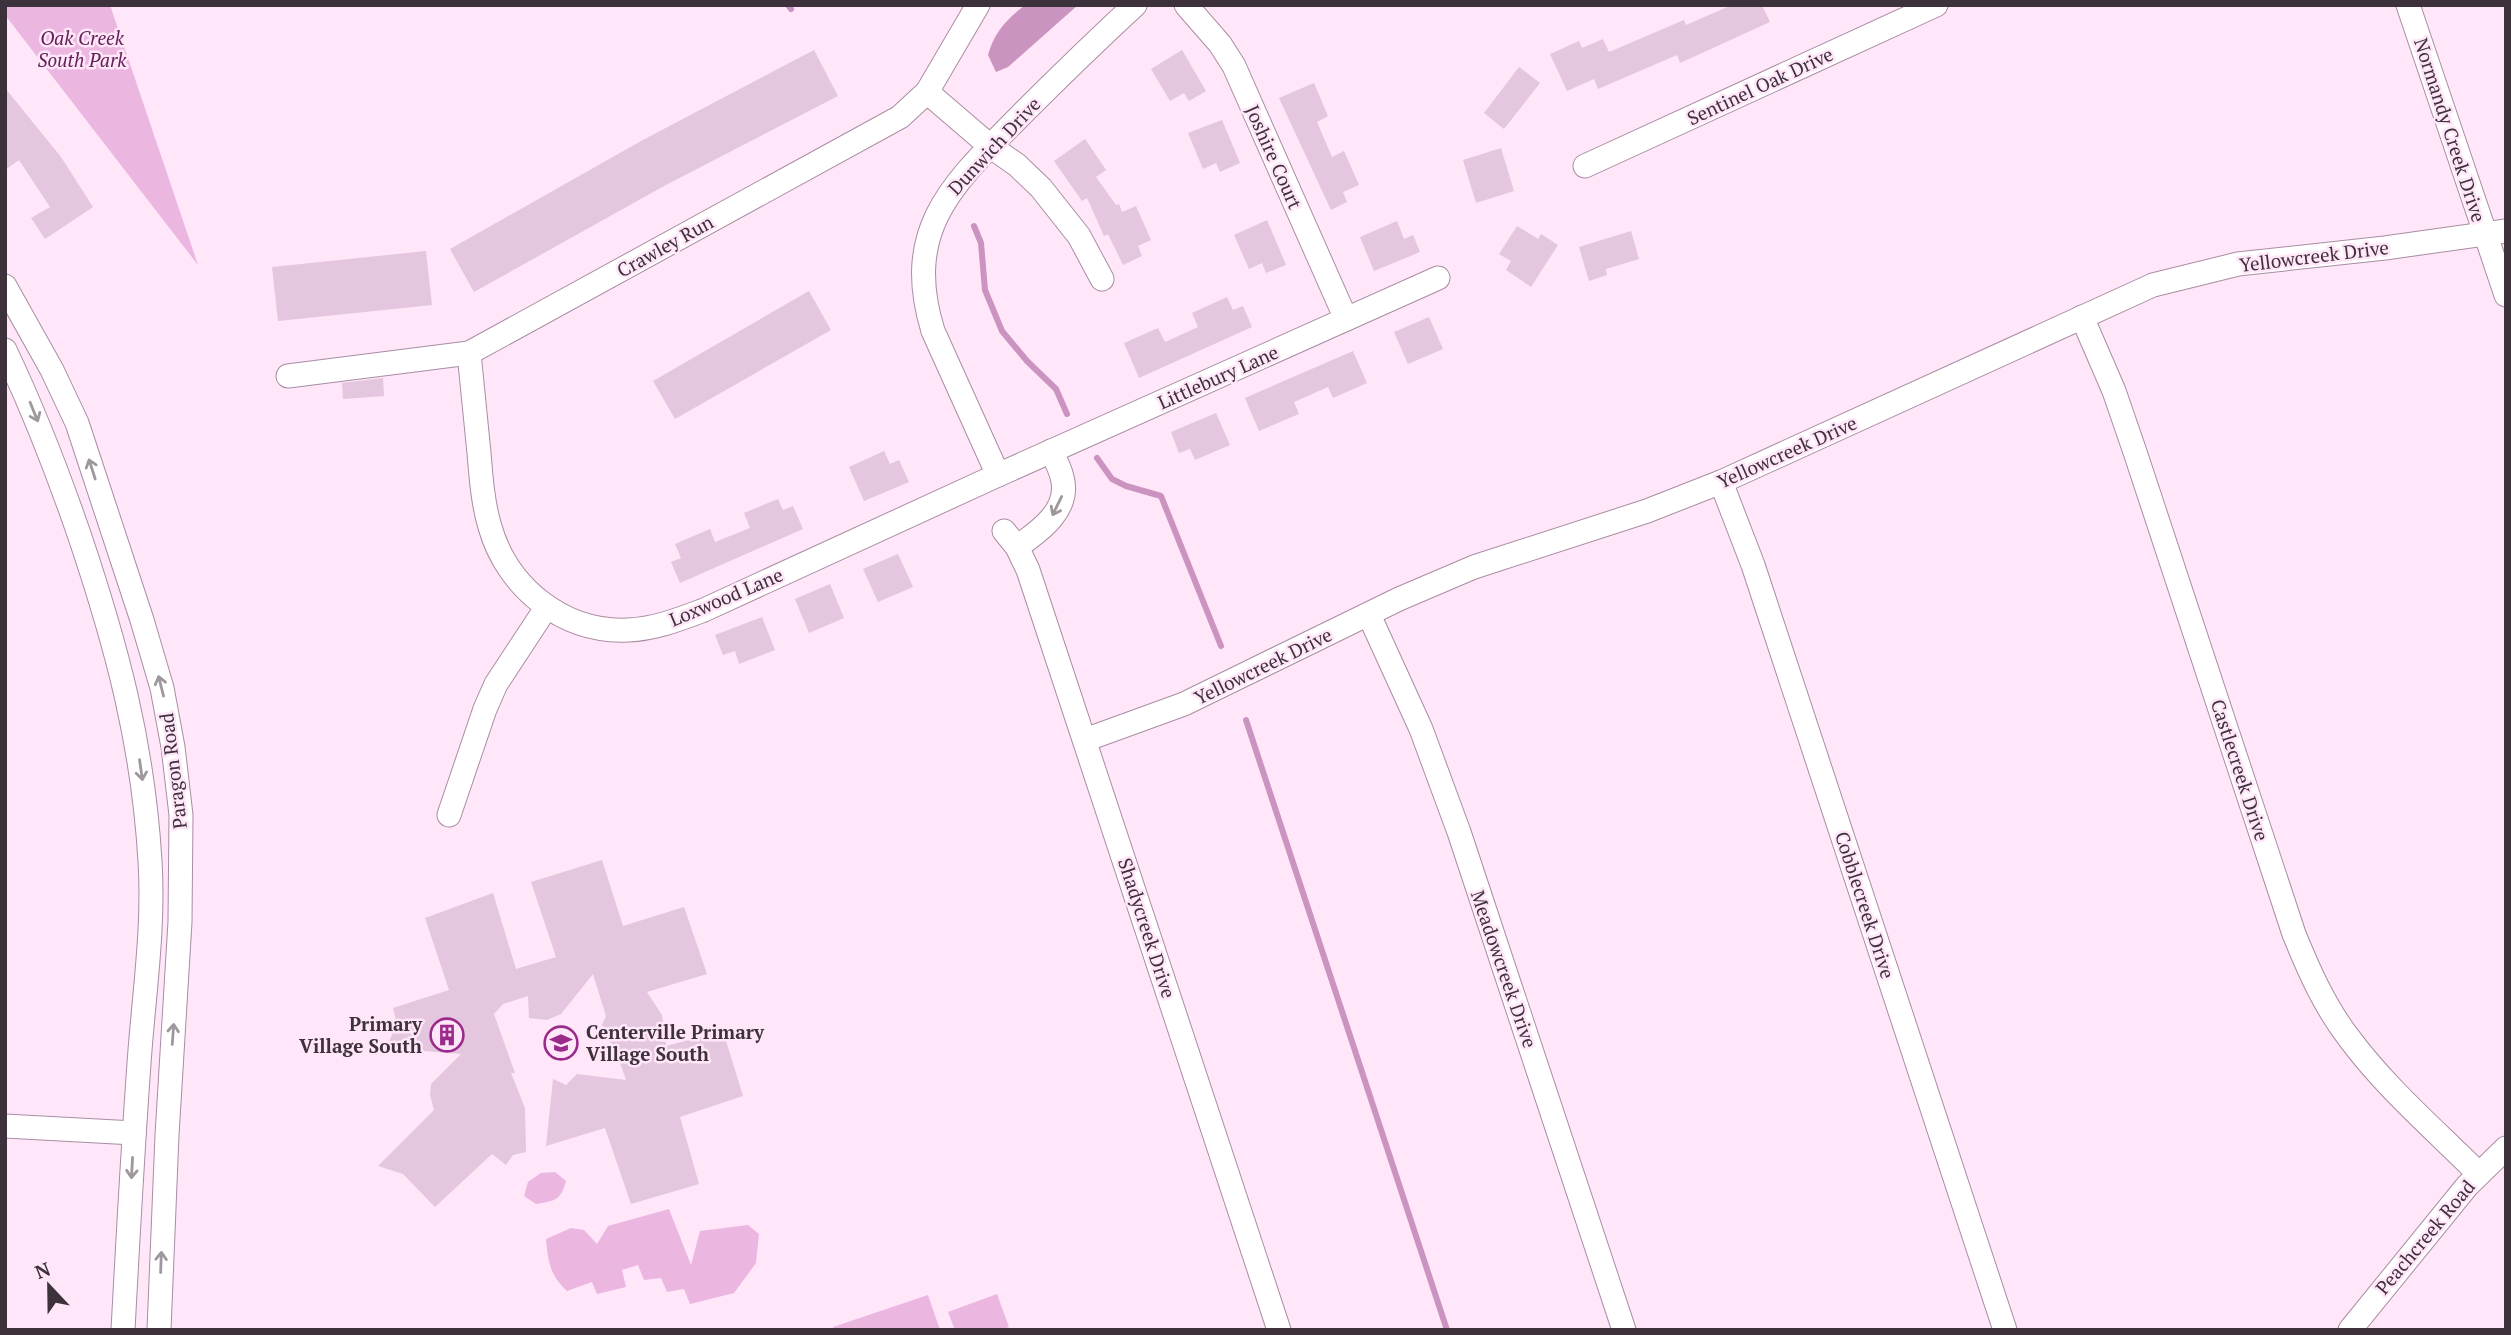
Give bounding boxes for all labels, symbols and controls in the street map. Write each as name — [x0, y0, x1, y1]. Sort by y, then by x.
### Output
park label: Oak Creek South Park — [38, 25, 127, 72]
street label: Normandy Creek Drive — [2409, 35, 2492, 225]
street label: Sentinel Oak Drive — [1683, 41, 1837, 130]
street label: Dunwich Drive — [942, 91, 1045, 200]
street label: Joshire Court — [1240, 101, 1308, 213]
street label: Crawley Run — [612, 209, 717, 282]
street label: Yellowcreek Drive — [2238, 234, 2390, 277]
street label: Littlebury Lane — [1154, 339, 1282, 414]
one-way arrow — [28, 401, 41, 423]
street label: Yellowcreek Drive — [1713, 410, 1861, 494]
one-way arrow — [85, 459, 97, 481]
one-way arrow — [1050, 495, 1064, 516]
street label: Loxwood Lane — [665, 561, 786, 632]
street label: Yellowcreek Drive — [1190, 621, 1336, 710]
one-way arrow — [154, 675, 167, 698]
street label: Castlecreek Drive — [2206, 696, 2275, 844]
street label: Paragon Road — [153, 711, 192, 830]
one-way arrow — [134, 758, 147, 781]
street label: Cobblecreek Drive — [1830, 828, 1901, 982]
street label: Shadycreek Drive — [1113, 855, 1182, 1001]
street label: Meadowcreek Drive — [1466, 887, 1543, 1051]
place label: Primary Village South — [299, 1011, 423, 1058]
building icon: Primary Village South — [428, 1016, 466, 1054]
place label: Centerville Primary Village South — [586, 1019, 765, 1066]
one-way arrow — [167, 1024, 180, 1046]
school or university icon: Centerville Primary Village South — [542, 1024, 580, 1062]
one-way arrow — [125, 1156, 138, 1179]
street label: Peachcreek Road — [2369, 1174, 2480, 1299]
one-way arrow — [155, 1250, 168, 1273]
north arrow — [14, 1251, 84, 1321]
text: N — [31, 1255, 54, 1284]

